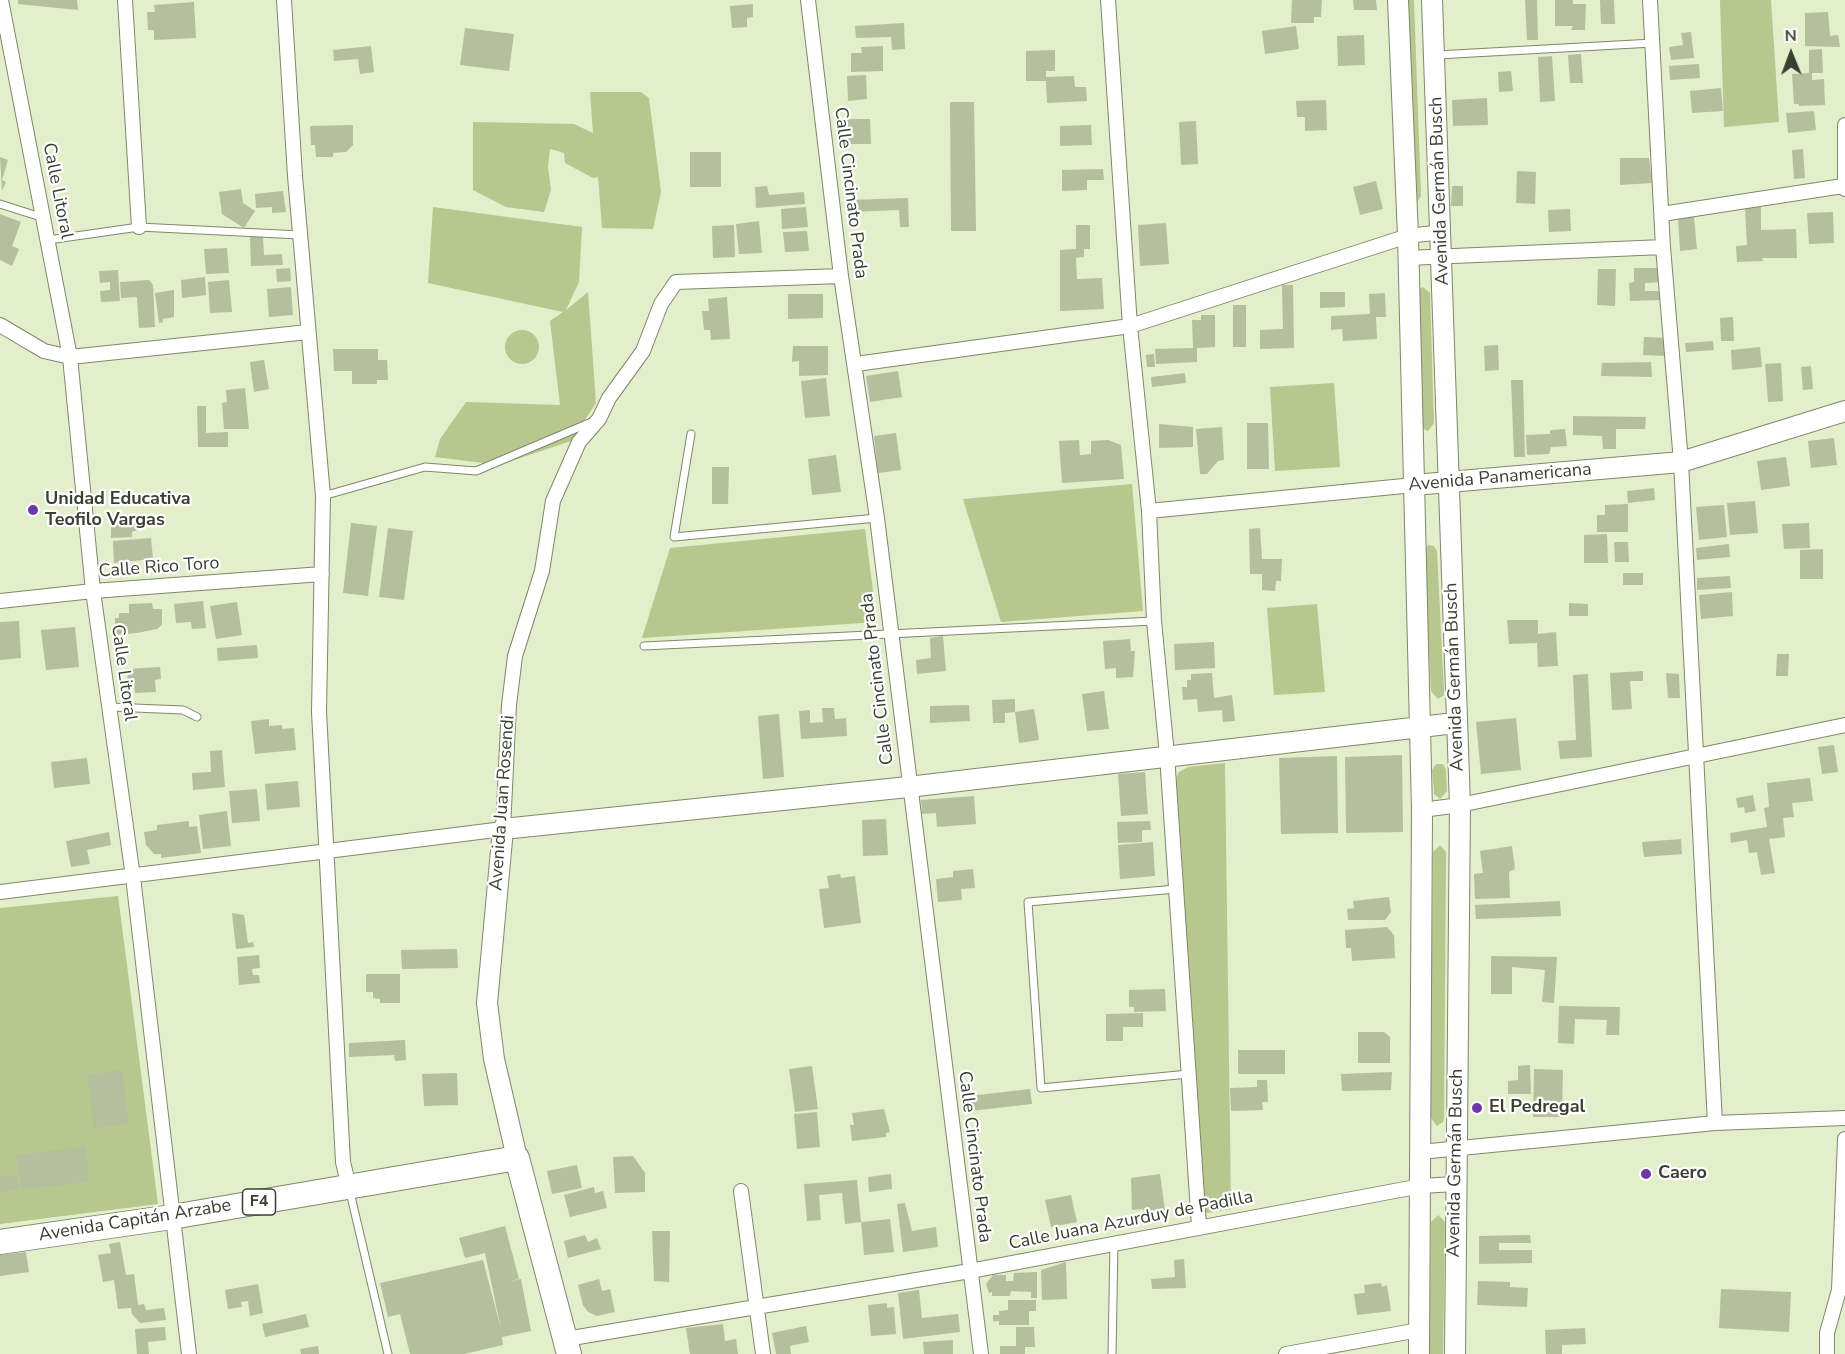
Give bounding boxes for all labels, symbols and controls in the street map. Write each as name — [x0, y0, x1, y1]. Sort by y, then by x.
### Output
north arrow — [1761, 24, 1821, 84]
text: N — [1785, 25, 1797, 47]
street label: Avenida Germán Busch — [1426, 96, 1454, 286]
street label: Calle Cincinato Prada — [829, 106, 871, 280]
street label: Calle Litoral — [37, 141, 77, 241]
street label: Avenida Panamericana — [1407, 459, 1593, 497]
place label: Unidad Educativa Teofilo Vargas — [45, 489, 191, 532]
marker: Unidad Educativa Teofilo Vargas — [26, 503, 40, 517]
street label: Calle Rico Toro — [98, 553, 220, 583]
street label: Avenida Germán Busch — [1441, 582, 1469, 772]
street label: Calle Cincinato Prada — [857, 592, 899, 766]
street label: Calle Litoral — [106, 623, 140, 723]
street label: Avenida Juan Rosendi — [486, 715, 520, 891]
street label: Avenida Germán Busch — [1444, 1068, 1468, 1258]
street label: Calle Cincinato Prada — [953, 1070, 995, 1244]
place label: El Pedregal — [1489, 1097, 1585, 1119]
marker: El Pedregal — [1470, 1101, 1484, 1115]
place label: Caero — [1658, 1163, 1707, 1185]
marker: Caero — [1639, 1167, 1653, 1181]
street label: Calle Juana Azurduy de Padilla — [1007, 1187, 1255, 1255]
road number: F4 — [242, 1189, 276, 1215]
street label: Avenida Capitán Arzabe — [37, 1195, 233, 1247]

